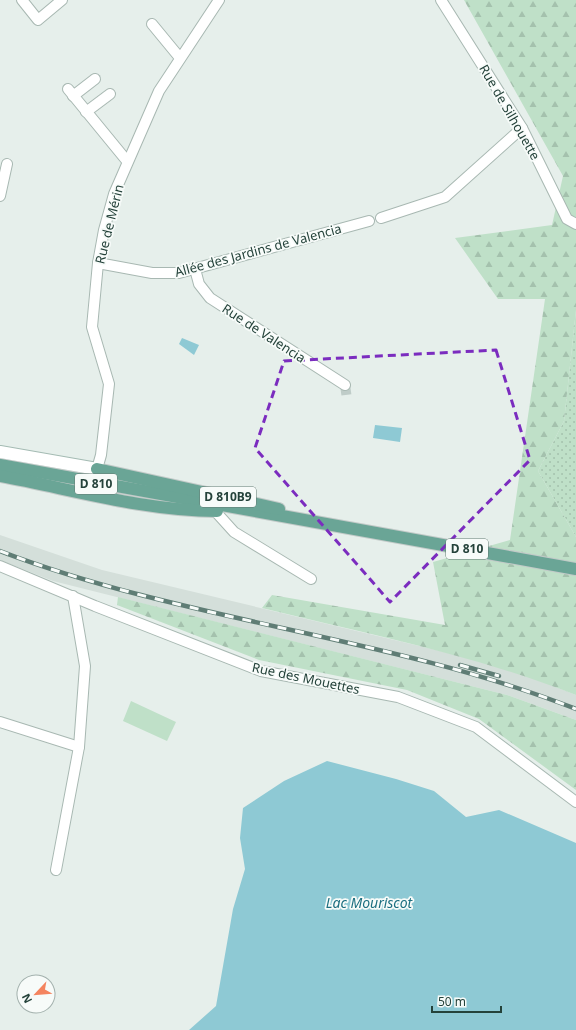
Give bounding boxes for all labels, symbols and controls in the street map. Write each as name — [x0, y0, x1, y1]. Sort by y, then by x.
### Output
street label: Rue de Silhouette — [475, 61, 545, 163]
street label: Rue de Mérin — [90, 182, 128, 266]
street label: Allée des Jardins de Valencia — [173, 219, 343, 281]
street label: Rue de Valencia — [219, 299, 309, 367]
road number: D 810 — [75, 474, 117, 494]
road number: D 810B9 — [200, 487, 256, 507]
road number: D 810 — [446, 539, 488, 559]
street label: Rue des Mouettes — [250, 658, 362, 698]
water label: Lac Mouriscot — [326, 893, 414, 912]
north arrow — [16, 974, 56, 1014]
scale bar — [432, 988, 501, 1014]
text: N — [18, 991, 35, 1006]
text: 50 m — [438, 993, 466, 1010]

